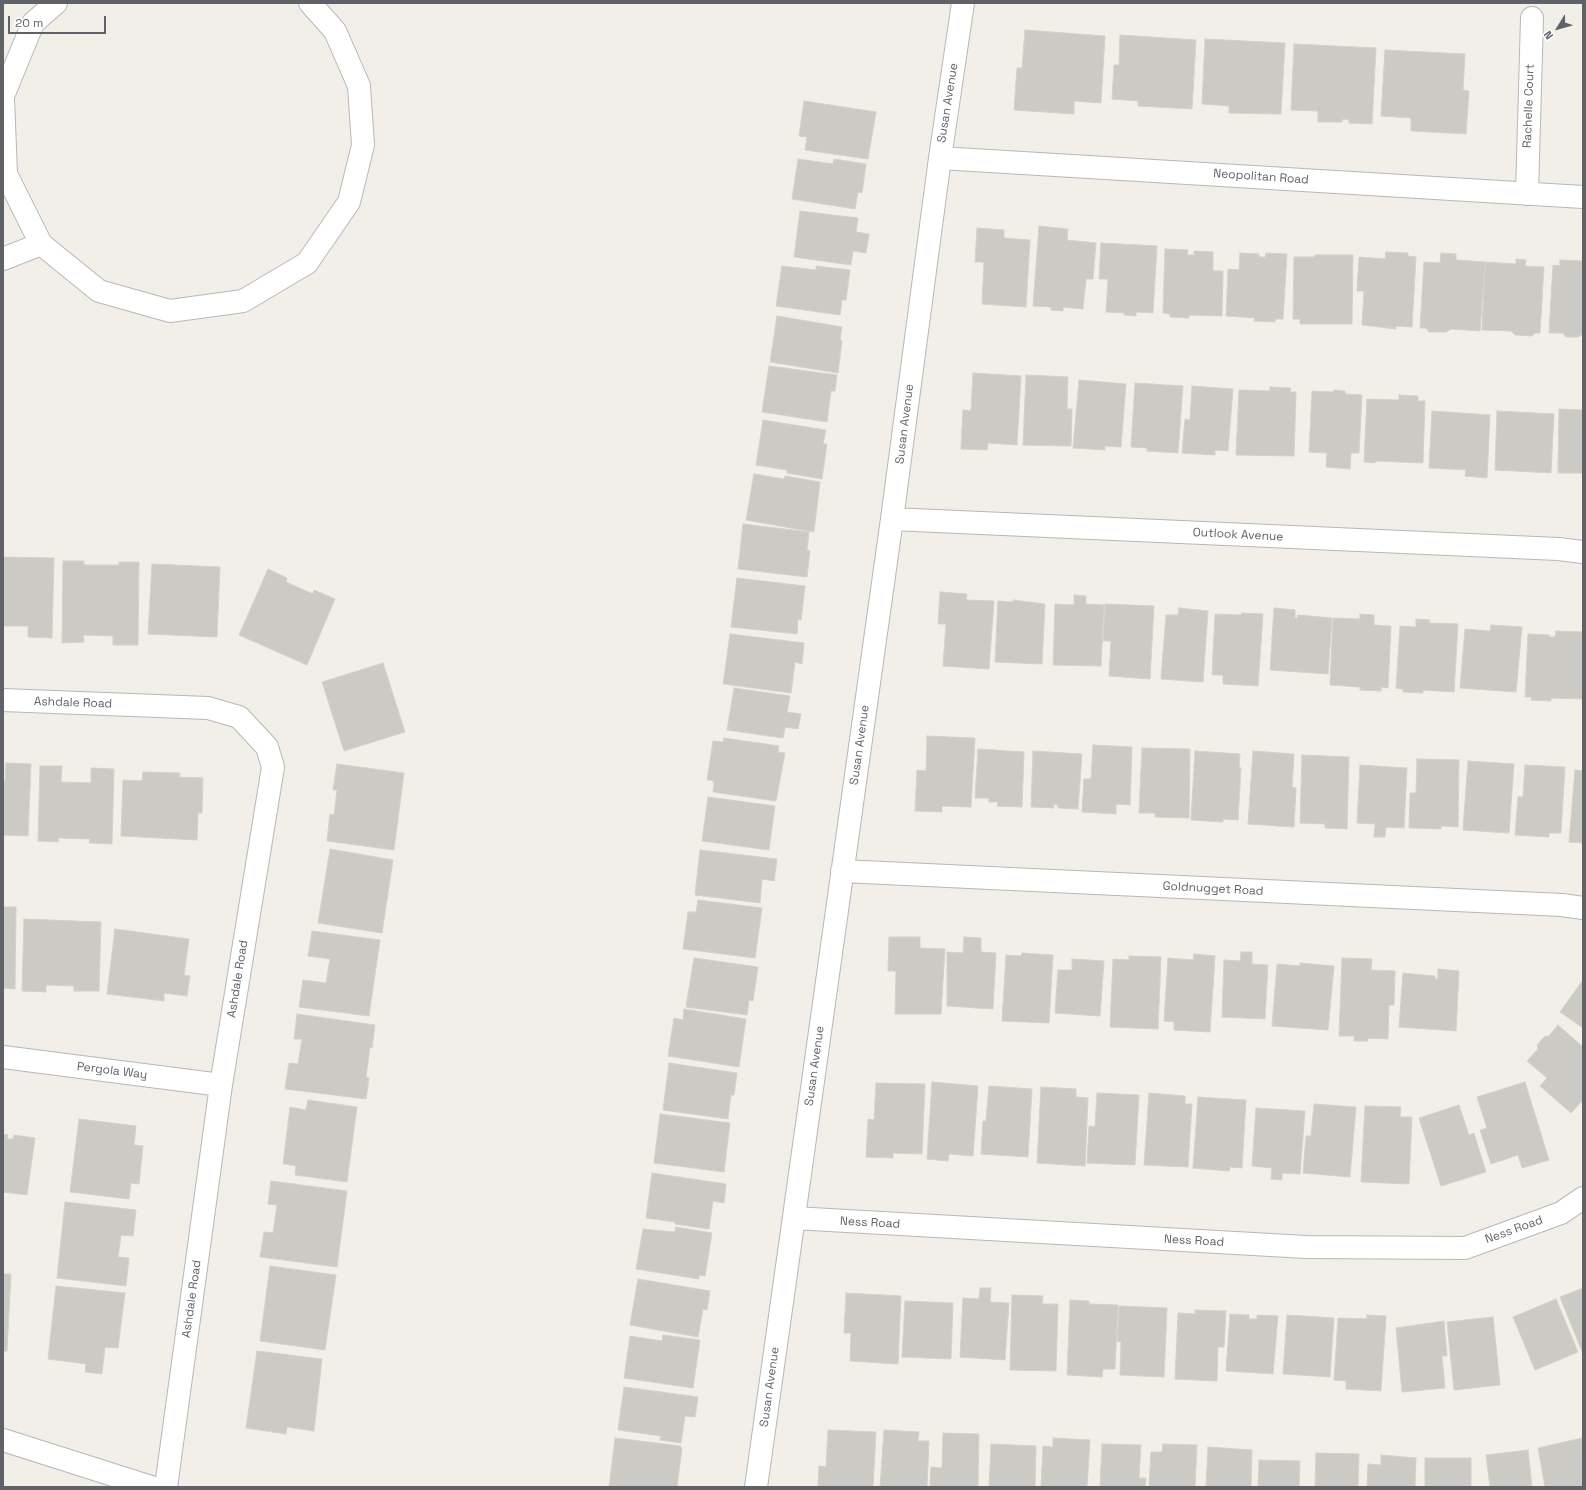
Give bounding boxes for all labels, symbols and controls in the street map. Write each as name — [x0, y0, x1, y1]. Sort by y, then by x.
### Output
scale bar — [10, 8, 108, 34]
north arrow — [1538, 8, 1578, 48]
text: 20 m — [15, 15, 43, 31]
text: N — [1541, 28, 1556, 42]
street label: Susan Avenue — [935, 62, 961, 144]
street label: Rachelle Court — [1520, 64, 1538, 148]
street label: Neopolitan Road — [1213, 166, 1309, 188]
street label: Susan Avenue — [893, 383, 917, 465]
street label: Outlook Avenue — [1192, 525, 1284, 545]
street label: Ashdale Road — [34, 694, 112, 712]
street label: Susan Avenue — [847, 704, 873, 786]
street label: Goldnugget Road — [1162, 879, 1264, 899]
street label: Ashdale Road — [225, 939, 251, 1019]
street label: Susan Avenue — [802, 1025, 828, 1107]
street label: Pergola Way — [76, 1060, 148, 1082]
street label: Ness Road — [1483, 1213, 1545, 1247]
street label: Ness Road — [840, 1214, 900, 1232]
street label: Ness Road — [1164, 1232, 1224, 1250]
street label: Ashdale Road — [179, 1259, 205, 1339]
street label: Susan Avenue — [757, 1346, 783, 1428]

